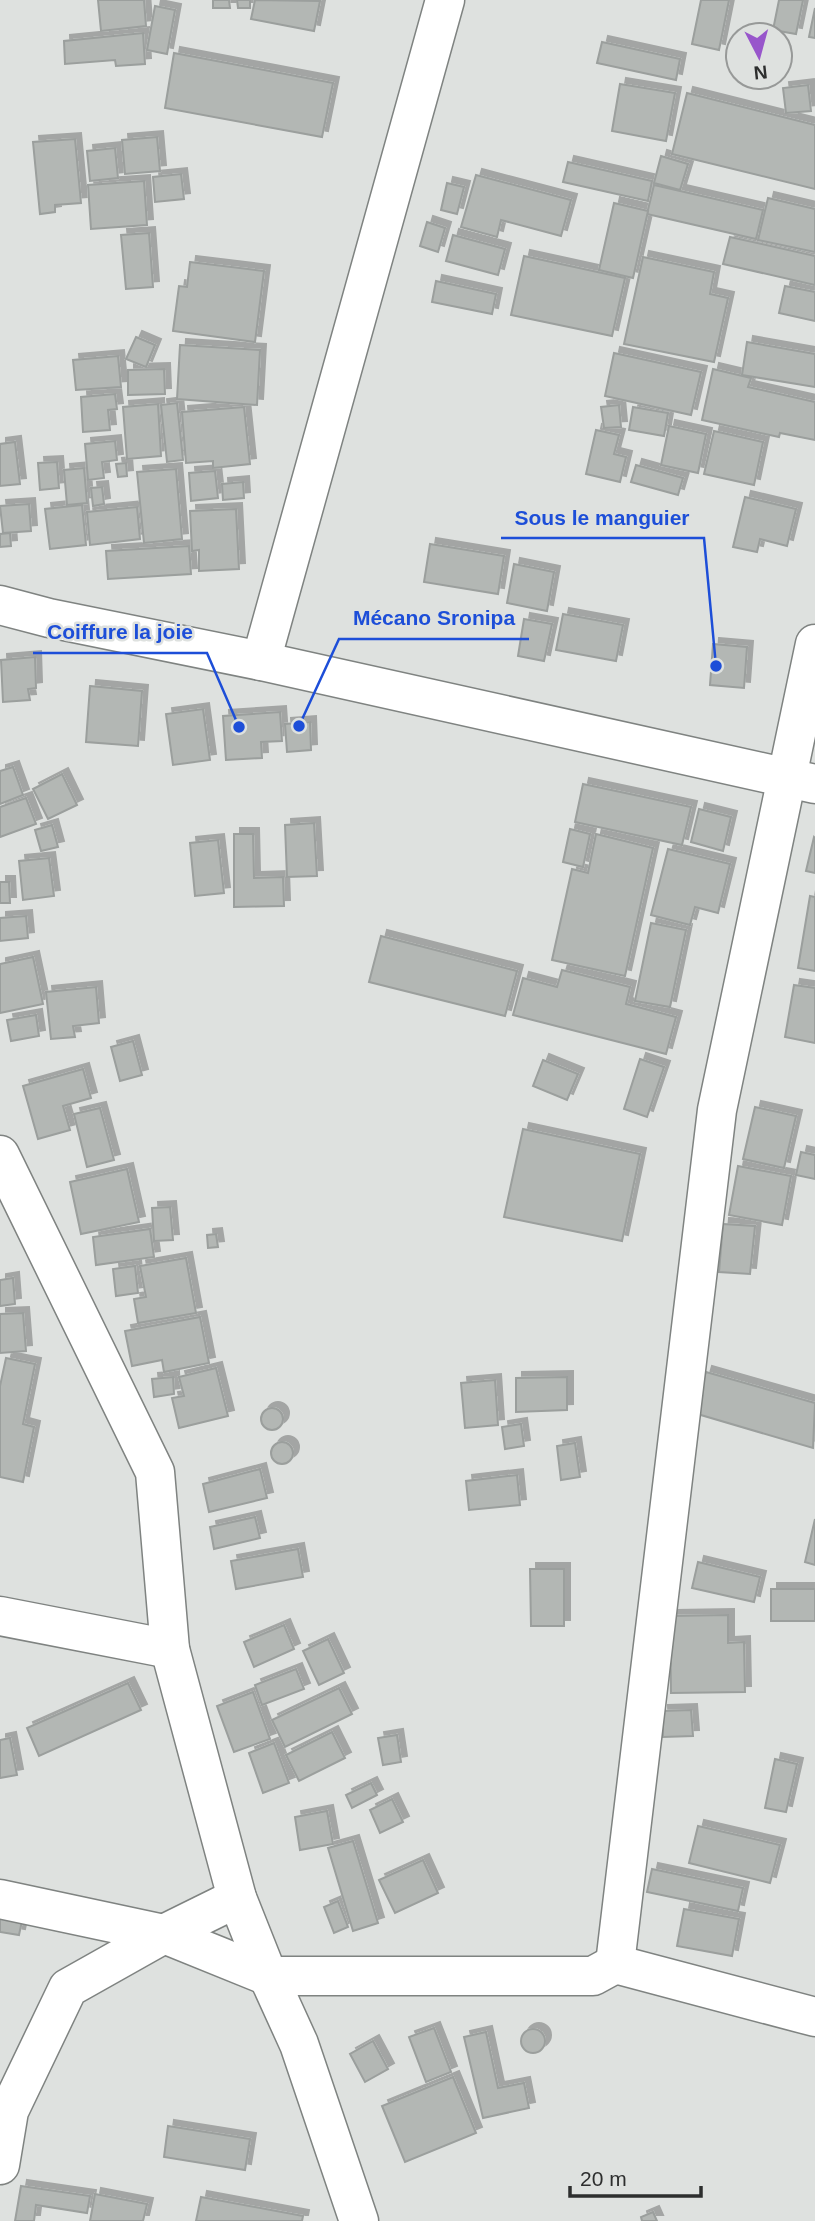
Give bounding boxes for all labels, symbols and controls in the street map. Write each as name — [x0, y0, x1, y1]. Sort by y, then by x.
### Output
north arrow — [724, 21, 794, 91]
text: N — [753, 61, 769, 84]
callout: Sous le manguier — [501, 496, 704, 538]
text: Sous le manguier — [514, 506, 690, 529]
callout: Mécano Sronipa — [339, 597, 529, 639]
text: Mécano Sronipa — [353, 606, 515, 629]
callout: Coiffure la joie — [33, 611, 207, 653]
text: Coiffure la joie — [47, 620, 193, 643]
scale bar — [570, 2154, 701, 2198]
text: 20 m — [580, 2167, 627, 2190]

